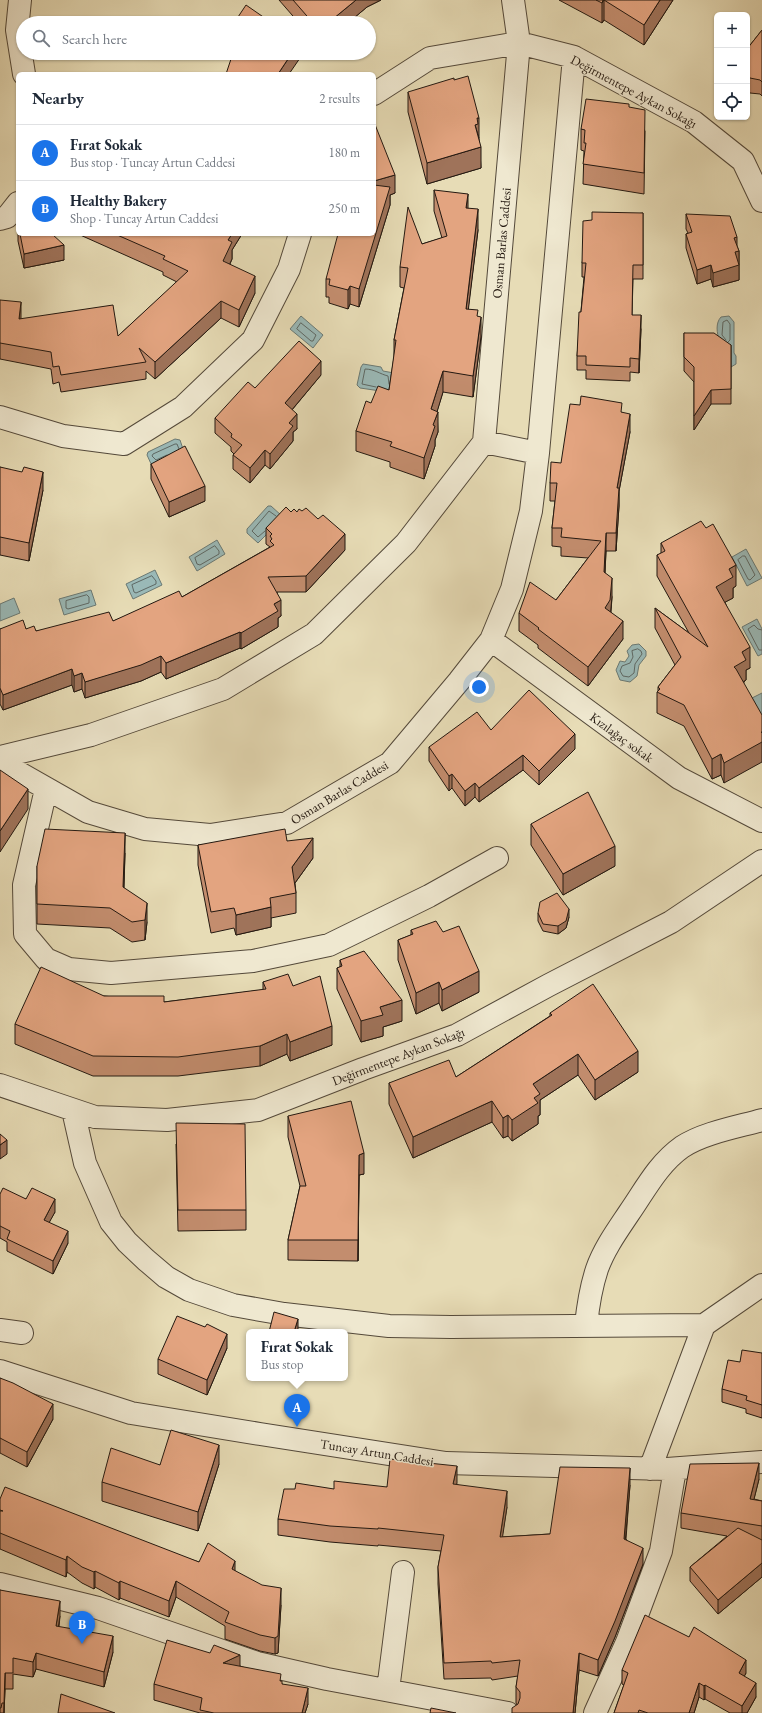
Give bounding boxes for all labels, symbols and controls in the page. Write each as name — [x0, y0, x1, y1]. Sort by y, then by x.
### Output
map controls — [714, 12, 750, 120]
button: + — [714, 12, 750, 48]
search box — [16, 16, 376, 60]
icon: search — [30, 27, 52, 49]
text: Search here — [62, 29, 127, 48]
button: − — [714, 48, 750, 84]
street label: Değirmentepe Aykan Sokağı — [568, 51, 700, 132]
button: locate — [714, 84, 750, 120]
text: Nearby — [32, 87, 84, 109]
text: 2 results — [319, 90, 360, 107]
text: Fırat Sokak — [70, 135, 142, 154]
text: A — [40, 144, 50, 161]
text: 180 m — [329, 144, 360, 161]
text: Bus stop · Tuncay Artun Caddesi — [70, 154, 235, 171]
street label: Osman Barlas Caddesi — [488, 187, 515, 299]
text: Healthy Bakery — [70, 191, 167, 210]
text: B — [41, 200, 49, 217]
text: 250 m — [329, 200, 360, 217]
text: Shop · Tuncay Artun Caddesi — [70, 210, 218, 227]
your location — [469, 677, 489, 697]
street label: Kızılağaç sokak — [586, 708, 658, 767]
street label: Osman Barlas Caddesi — [287, 757, 391, 828]
street label: Değirmentepe Aykan Sokağı — [329, 1023, 467, 1090]
popup — [246, 1329, 348, 1381]
text: Fırat Sokak — [261, 1337, 333, 1356]
text: Bus stop — [261, 1356, 304, 1373]
pin: A — [284, 1394, 310, 1427]
street label: Tuncay Artun Caddesi — [319, 1435, 435, 1470]
pin: B — [69, 1611, 95, 1644]

